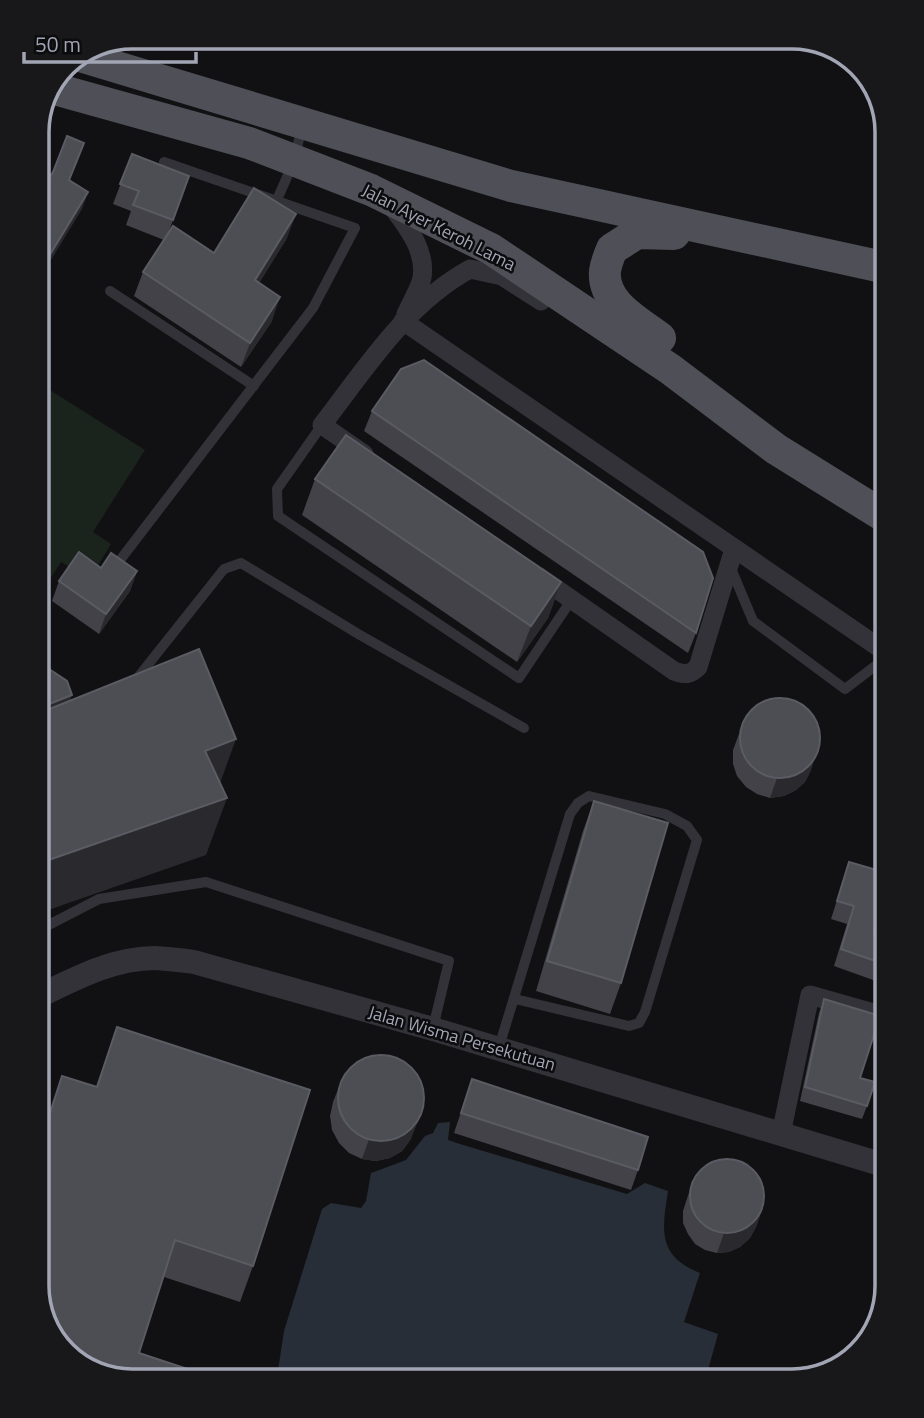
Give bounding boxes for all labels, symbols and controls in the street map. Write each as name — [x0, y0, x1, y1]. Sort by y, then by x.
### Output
scale bar — [24, 21, 196, 65]
text: 50 m — [35, 28, 81, 60]
street label: Jalan Ayer Keroh Lama — [357, 177, 521, 277]
street label: Jalan Wisma Persekutuan — [365, 998, 559, 1078]

